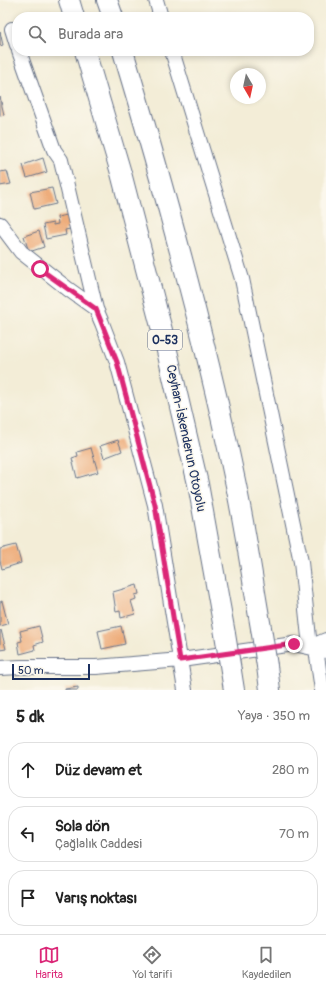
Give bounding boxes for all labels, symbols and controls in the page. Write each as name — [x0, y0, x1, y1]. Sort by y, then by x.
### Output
search box — [12, 12, 314, 56]
icon: search — [26, 23, 48, 45]
text: Burada ara — [58, 25, 123, 44]
north arrow — [230, 68, 266, 104]
route start — [31, 260, 49, 278]
road number: O-53 — [148, 330, 182, 350]
street label: Ceyhan-İskenderun Otoyolu — [163, 363, 209, 513]
route end — [285, 635, 303, 653]
scale bar — [12, 662, 90, 681]
text: 50 m — [18, 664, 44, 677]
text: 5 dk — [16, 706, 44, 727]
text: Yaya · 350 m — [238, 708, 310, 724]
icon: ahead — [17, 759, 39, 781]
text: Düz devam et — [55, 761, 142, 780]
text: 280 m — [272, 762, 309, 778]
text: Sola dön — [55, 817, 110, 836]
icon: left — [17, 823, 39, 845]
text: 70 m — [279, 826, 309, 842]
text: Çağlalık Caddesi — [55, 836, 142, 852]
icon: arrive — [17, 887, 39, 909]
text: Varış noktası — [55, 889, 137, 908]
tab: Harita — [35, 944, 63, 981]
tab: Yol tarifi — [133, 944, 172, 981]
tab: Kaydedilen — [242, 944, 291, 981]

